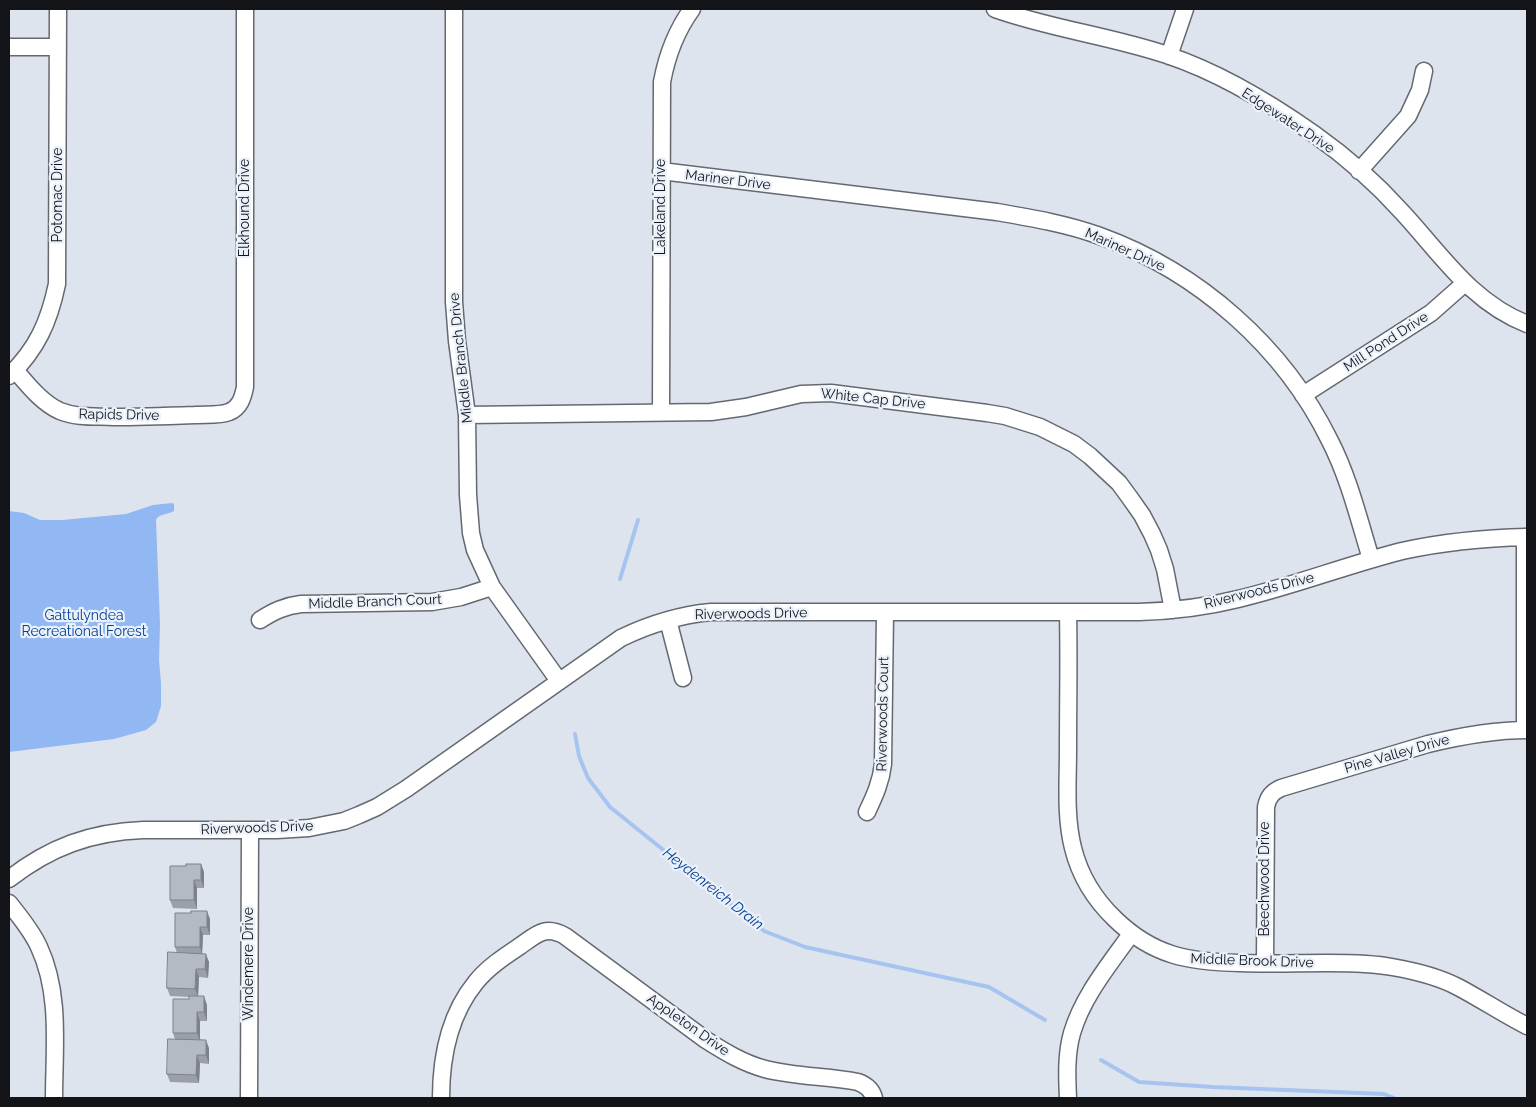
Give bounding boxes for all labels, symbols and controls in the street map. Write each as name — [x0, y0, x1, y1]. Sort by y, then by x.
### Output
street label: Edgewater Drive — [1238, 85, 1338, 157]
street label: Potomac Drive — [50, 148, 66, 242]
street label: Elkhound Drive — [237, 159, 253, 257]
street label: Lakeland Drive — [653, 159, 669, 255]
street label: Mariner Drive — [684, 166, 772, 194]
street label: Mariner Drive — [1082, 225, 1168, 275]
street label: Middle Branch Drive — [446, 292, 476, 424]
street label: Mill Pond Drive — [1341, 308, 1431, 376]
street label: White Cap Drive — [820, 385, 926, 413]
street label: Rapids Drive — [78, 406, 160, 424]
street label: Riverwoods Drive — [1202, 569, 1316, 613]
street label: Middle Branch Court — [308, 591, 442, 613]
street label: Riverwoods Drive — [695, 605, 807, 623]
park label: Gattulyndea Recreational Forest — [21, 608, 147, 640]
street label: Riverwoods Court — [874, 656, 892, 772]
street label: Pine Valley Drive — [1343, 731, 1451, 777]
street label: Riverwoods Drive — [200, 818, 314, 838]
street label: Beechwood Drive — [1257, 822, 1273, 936]
water label: Heydenreich Drain — [659, 844, 767, 934]
street label: Windemere Drive — [241, 907, 257, 1021]
street label: Middle Brook Drive — [1190, 950, 1314, 972]
street label: Appleton Drive — [644, 990, 732, 1060]

